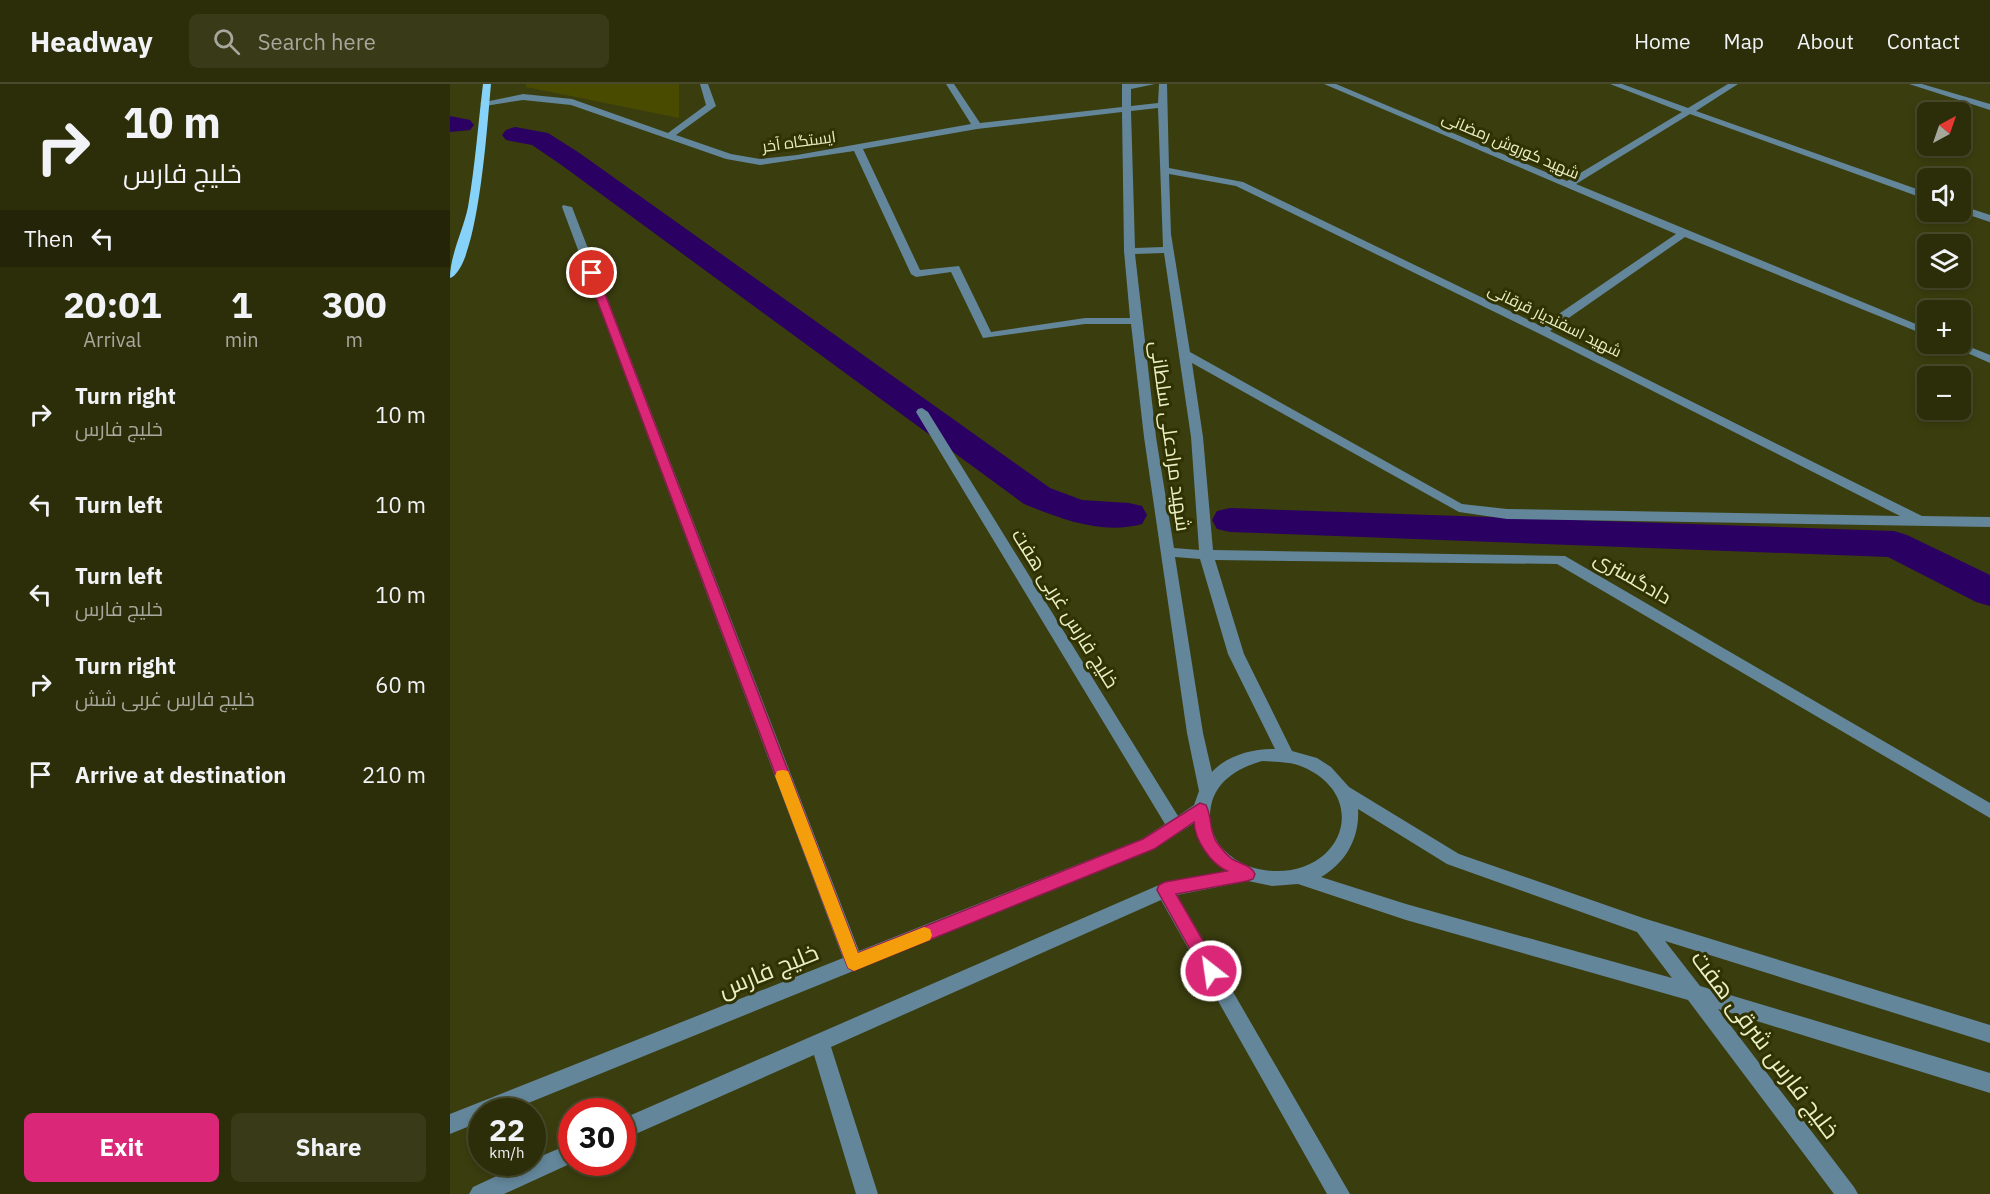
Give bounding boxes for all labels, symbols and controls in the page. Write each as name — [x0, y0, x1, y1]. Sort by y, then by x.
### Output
search box — [189, 14, 609, 68]
text: Headway — [30, 23, 153, 60]
icon: search — [210, 25, 243, 58]
text: Search here — [258, 27, 376, 56]
text: Home — [1634, 27, 1691, 55]
text: Map — [1724, 27, 1764, 55]
text: About — [1797, 27, 1854, 55]
text: Contact — [1887, 27, 1960, 55]
text: 10 m — [123, 95, 221, 150]
north arrow — [1917, 102, 1971, 156]
map controls — [1917, 102, 1971, 420]
street label: شهید کوروش رمضانی — [1439, 107, 1583, 184]
icon: right — [24, 108, 102, 186]
street label: ایستگاه آخر — [760, 126, 837, 156]
text: خلیج فارس — [123, 155, 242, 190]
button: sound — [1917, 168, 1971, 222]
icon: left — [86, 222, 119, 255]
text: Then — [24, 224, 74, 253]
button: layers — [1917, 234, 1971, 288]
pin — [566, 247, 617, 298]
icon: arrive — [575, 256, 608, 289]
street label: شهید اسفندیار قرقانی — [1484, 279, 1625, 362]
text: 20:01 — [63, 281, 162, 328]
text: 1 — [231, 281, 253, 328]
text: 300 — [322, 281, 387, 328]
button: + — [1917, 300, 1971, 354]
text: Arrival — [83, 326, 142, 353]
text: min — [225, 326, 259, 353]
text: m — [346, 326, 363, 353]
street label: شهید مرادعلی سلطانی — [1144, 339, 1198, 533]
button: − — [1917, 366, 1971, 420]
text: Turn right — [75, 381, 176, 410]
icon: right — [24, 398, 57, 431]
text: 10 m — [375, 400, 426, 429]
text: خلیج فارس — [75, 415, 163, 442]
icon: left — [24, 488, 57, 521]
text: Turn left — [75, 490, 163, 519]
text: 10 m — [375, 490, 426, 519]
street label: خلیج فارس غربی هفت — [1005, 523, 1126, 693]
street label: دادگستری — [1589, 544, 1677, 610]
text: Turn left — [75, 561, 163, 590]
icon: left — [24, 578, 57, 611]
text: 10 m — [375, 580, 426, 609]
text: خلیج فارس — [75, 595, 163, 622]
text: Turn right — [75, 651, 176, 680]
icon: right — [24, 668, 57, 701]
text: 60 m — [375, 670, 426, 699]
text: خلیج فارس غربی شش — [75, 685, 255, 712]
icon: arrive — [24, 758, 57, 791]
text: Arrive at destination — [75, 760, 286, 789]
text: 210 m — [362, 760, 426, 789]
street label: خلیج فارس — [713, 935, 823, 1006]
position arrow — [1179, 939, 1243, 1003]
street label: خلیج فارس شرقی هفت — [1684, 943, 1848, 1145]
speed limit sign: 30 — [558, 1098, 636, 1176]
text: 22 — [489, 1110, 525, 1149]
button: Exit — [24, 1113, 219, 1182]
button: Share — [231, 1113, 426, 1182]
text: km/h — [489, 1143, 525, 1162]

